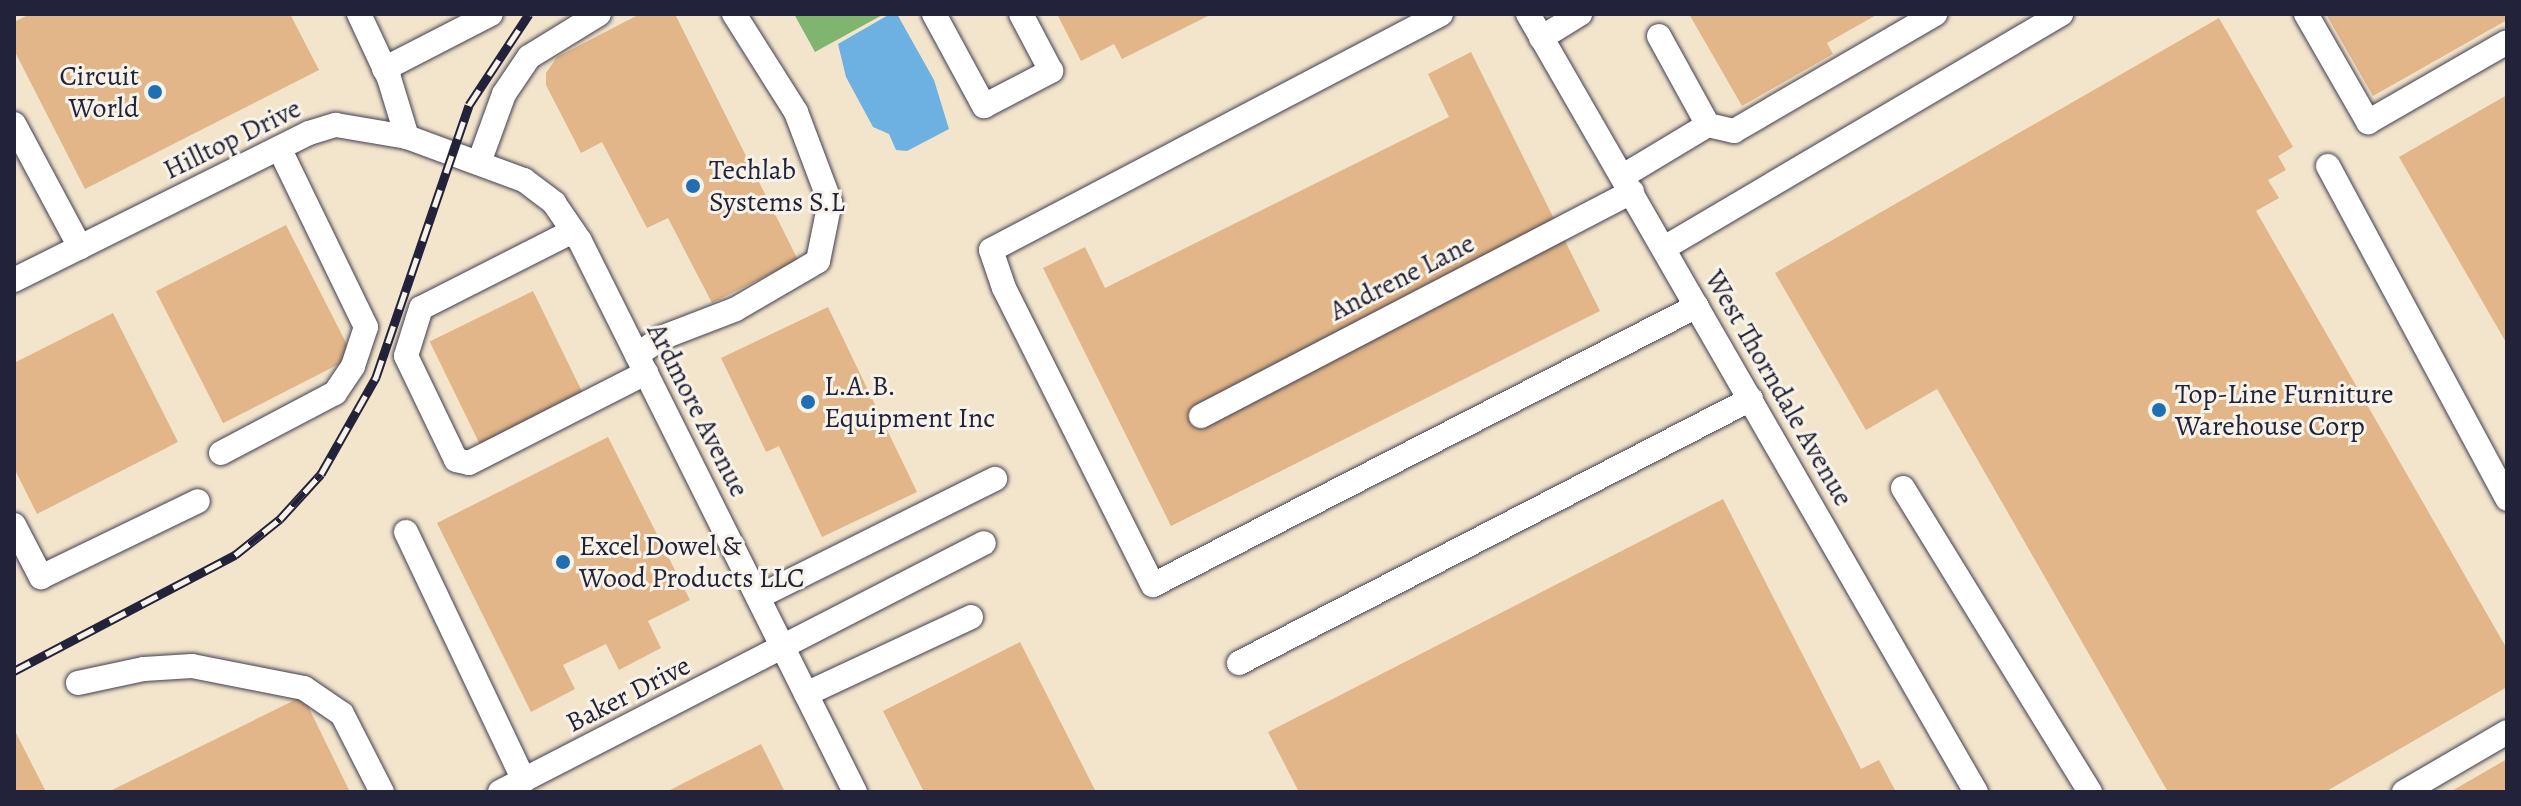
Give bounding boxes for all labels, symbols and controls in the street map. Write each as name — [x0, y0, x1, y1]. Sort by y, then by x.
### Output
place label: Circuit World — [60, 59, 139, 125]
marker: Circuit World — [146, 83, 164, 101]
street label: Hilltop Drive — [158, 91, 306, 187]
place label: Techlab Systems S.L — [709, 153, 845, 219]
marker: Techlab Systems S.L — [684, 177, 702, 195]
street label: Andrene Lane — [1324, 226, 1480, 328]
street label: West Thorndale Avenue — [1698, 264, 1860, 512]
street label: Ardmore Avenue — [640, 318, 756, 502]
place label: L.A.B. Equipment Inc — [824, 369, 995, 435]
place label: Top-Line Furniture Warehouse Corp — [2175, 377, 2393, 443]
marker: L.A.B. Equipment Inc — [799, 393, 817, 411]
marker: Top-Line Furniture Warehouse Corp — [2150, 401, 2168, 419]
place label: Excel Dowel & Wood Products LLC — [579, 529, 804, 595]
marker: Excel Dowel & Wood Products LLC — [554, 553, 572, 571]
street label: Baker Drive — [560, 648, 696, 740]

